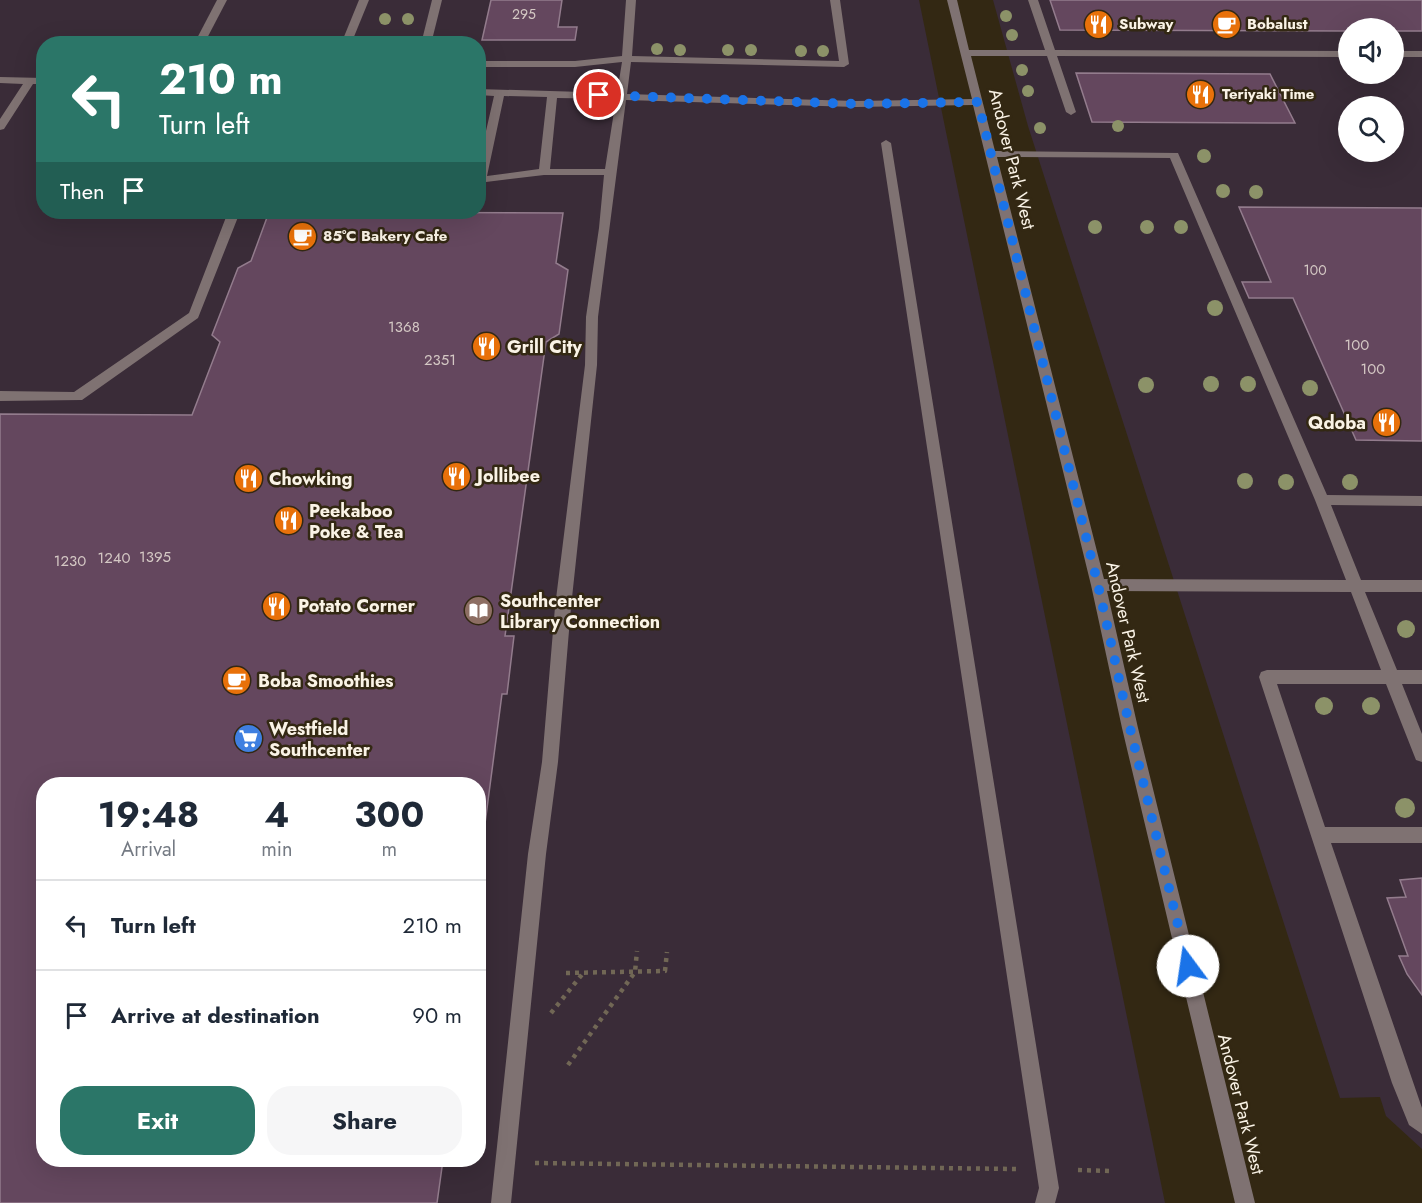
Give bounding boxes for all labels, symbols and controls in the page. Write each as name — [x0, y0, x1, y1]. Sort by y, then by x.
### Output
house number: 295 — [512, 4, 536, 24]
restaurant icon: Subway — [1082, 8, 1114, 40]
cafe icon: Bobalust — [1210, 8, 1242, 40]
place label: Subway — [1119, 13, 1173, 35]
place label: Bobalust — [1247, 13, 1308, 35]
map controls — [1338, 18, 1404, 162]
button: sound — [1338, 18, 1404, 84]
text: 210 m — [159, 49, 283, 110]
icon: left — [60, 60, 138, 138]
pin — [573, 69, 624, 120]
icon: arrive — [582, 78, 615, 111]
restaurant icon: Teriyaki Time — [1185, 78, 1217, 110]
place label: Teriyaki Time — [1222, 83, 1315, 105]
street label: Andover Park West — [982, 86, 1042, 233]
button: search — [1338, 96, 1404, 162]
text: Turn left — [159, 105, 249, 144]
icon: arrive — [117, 174, 150, 207]
text: Then — [60, 175, 105, 207]
cafe icon: 85°C Bakery Cafe — [286, 220, 318, 252]
place label: 85°C Bakery Cafe — [323, 225, 448, 247]
house number: 100 — [1303, 260, 1327, 280]
house number: 1368 — [388, 316, 420, 338]
restaurant icon: Grill City — [470, 331, 502, 363]
place label: Grill City — [507, 334, 582, 360]
house number: 100 — [1345, 334, 1369, 356]
house number: 2351 — [424, 349, 456, 371]
house number: 100 — [1361, 358, 1385, 380]
restaurant icon: Qdoba — [1371, 407, 1403, 439]
place label: Qdoba — [1308, 410, 1366, 436]
restaurant icon: Jollibee — [440, 460, 472, 492]
restaurant icon: Chowking — [232, 463, 264, 495]
place label: Jollibee — [474, 463, 540, 489]
place label: Chowking — [269, 466, 353, 492]
place label: Peekaboo Poke & Tea — [309, 498, 403, 545]
restaurant icon: Peekaboo Poke & Tea — [272, 505, 304, 537]
house number: 1395 — [139, 546, 171, 568]
house number: 1240 — [97, 547, 131, 569]
house number: 1230 — [54, 550, 86, 572]
street label: Andover Park West — [1099, 559, 1157, 706]
place label: Southcenter Library Connection — [500, 588, 660, 635]
restaurant icon: Potato Corner — [261, 590, 293, 622]
place label: Potato Corner — [298, 593, 416, 619]
library icon: Southcenter Library Connection — [463, 595, 495, 627]
cafe icon: Boba Smoothies — [221, 665, 253, 697]
place label: Boba Smoothies — [258, 668, 394, 694]
place label: Westfield Southcenter — [269, 716, 371, 763]
supermarket icon: Westfield Southcenter — [232, 723, 264, 755]
text: 19:48 — [98, 788, 199, 840]
text: 4 — [264, 788, 289, 840]
text: 300 — [354, 788, 424, 840]
text: Arrival — [121, 835, 176, 864]
text: min — [261, 835, 292, 864]
text: m — [381, 835, 397, 864]
icon: left — [60, 909, 93, 942]
text: Turn left — [111, 909, 196, 941]
text: 210 m — [403, 909, 462, 941]
position arrow — [1156, 934, 1220, 998]
icon: arrive — [60, 999, 93, 1032]
text: Arrive at destination — [111, 999, 320, 1031]
text: 90 m — [412, 999, 462, 1031]
street label: Andover Park West — [1211, 1031, 1271, 1178]
button: Exit — [60, 1086, 255, 1155]
button: Share — [267, 1086, 462, 1155]

